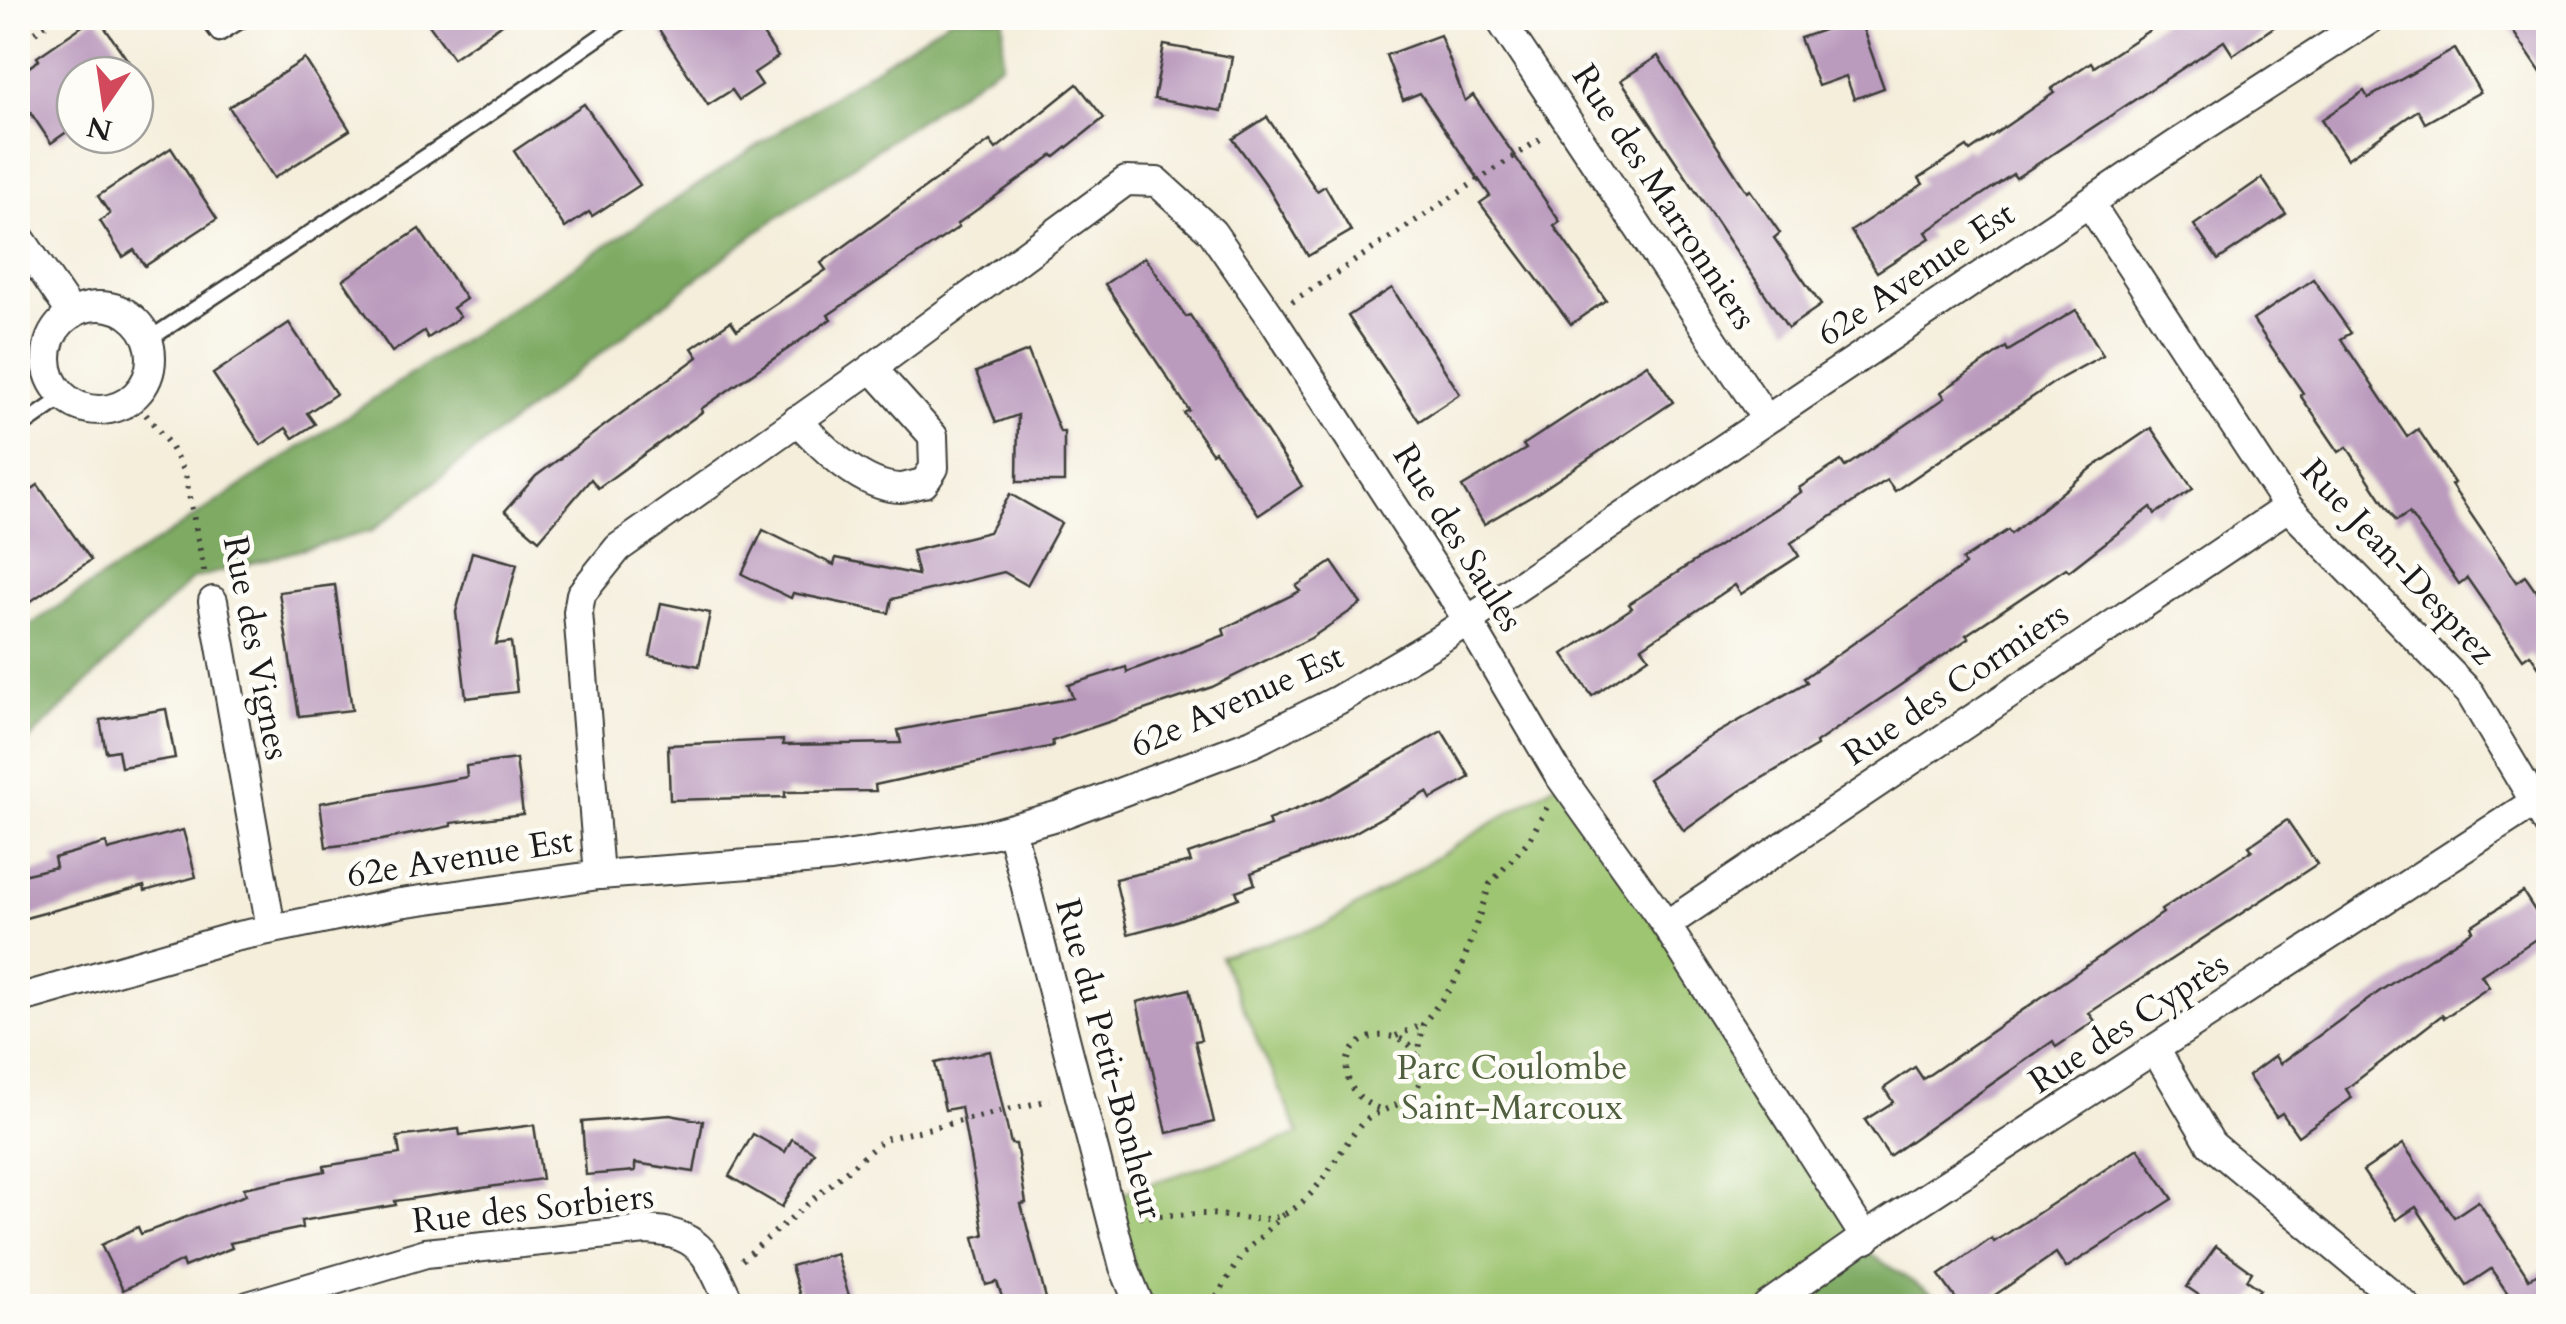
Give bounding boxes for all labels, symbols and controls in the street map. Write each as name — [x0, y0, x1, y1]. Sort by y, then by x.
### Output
north arrow — [55, 55, 155, 155]
street label: Rue des Marronniers — [1560, 55, 1768, 339]
text: N — [83, 107, 116, 150]
street label: 62e Avenue Est — [1808, 190, 2024, 358]
street label: Rue des Saules — [1381, 435, 1535, 641]
street label: Rue Jean-Desprez — [2290, 448, 2507, 676]
street label: Rue des Vignes — [211, 532, 301, 764]
street label: Rue des Cormiers — [1834, 591, 2078, 777]
street label: 62e Avenue Est — [1123, 633, 1351, 769]
street label: 62e Avenue Est — [343, 816, 577, 900]
street label: Rue du Petit-Bonheur — [1043, 893, 1175, 1225]
street label: Rue des Cyprès — [2020, 941, 2238, 1105]
park label: Parc Coulombe Saint-Marcoux — [1397, 1044, 1627, 1132]
street label: Rue des Sorbiers — [410, 1172, 656, 1246]

